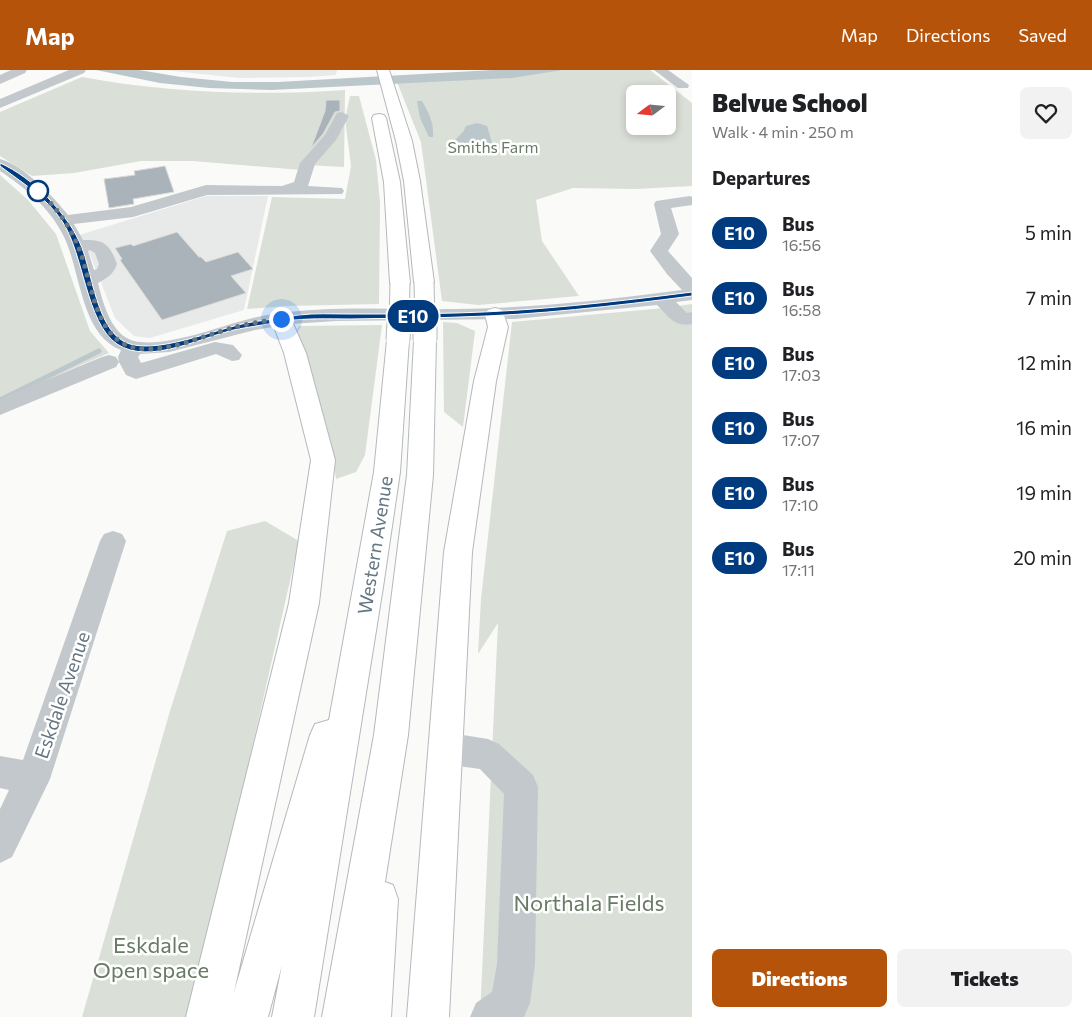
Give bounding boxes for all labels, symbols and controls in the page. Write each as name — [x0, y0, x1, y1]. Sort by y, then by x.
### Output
text: Map — [25, 21, 75, 50]
text: Map — [841, 24, 878, 46]
text: Directions — [906, 24, 990, 46]
text: Saved — [1018, 24, 1067, 46]
north arrow — [626, 85, 676, 135]
map controls — [626, 85, 676, 135]
button: heart — [1020, 87, 1072, 139]
text: Belvue School — [712, 88, 868, 117]
text: Walk · 4 min · 250 m — [712, 122, 854, 141]
park label: Smiths Farm — [447, 137, 539, 156]
text: Departures — [712, 166, 810, 189]
unlabelled marker — [27, 180, 49, 202]
text: Bus — [782, 212, 814, 235]
text: 5 min — [1025, 221, 1072, 244]
text: E10 — [724, 222, 755, 244]
text: 16:56 — [782, 235, 821, 254]
text: Bus — [782, 277, 814, 300]
text: 7 min — [1026, 286, 1072, 309]
text: E10 — [724, 287, 755, 309]
line badge: E10 — [384, 300, 442, 332]
text: 16:58 — [782, 300, 821, 319]
text: E10 — [398, 305, 428, 327]
your location — [269, 307, 294, 332]
text: Bus — [782, 342, 814, 365]
text: 12 min — [1017, 351, 1072, 374]
text: E10 — [724, 352, 755, 374]
text: 17:03 — [782, 365, 821, 384]
text: Bus — [782, 407, 814, 430]
text: 16 min — [1016, 416, 1072, 439]
text: E10 — [724, 417, 755, 439]
text: 17:07 — [782, 430, 820, 449]
text: Bus — [782, 472, 814, 495]
street label: Western Avenue — [352, 474, 397, 616]
text: 19 min — [1016, 481, 1072, 504]
text: E10 — [724, 482, 755, 504]
text: 17:10 — [782, 495, 818, 514]
text: Bus — [782, 537, 814, 560]
text: 20 min — [1013, 546, 1072, 569]
text: E10 — [724, 547, 755, 569]
text: 17:11 — [782, 560, 815, 579]
street label: Eskdale Avenue — [29, 628, 94, 761]
park label: Northala Fields — [513, 889, 665, 916]
park label: Eskdale Open space — [93, 931, 209, 983]
button: Directions — [712, 949, 887, 1007]
button: Tickets — [897, 949, 1072, 1007]

